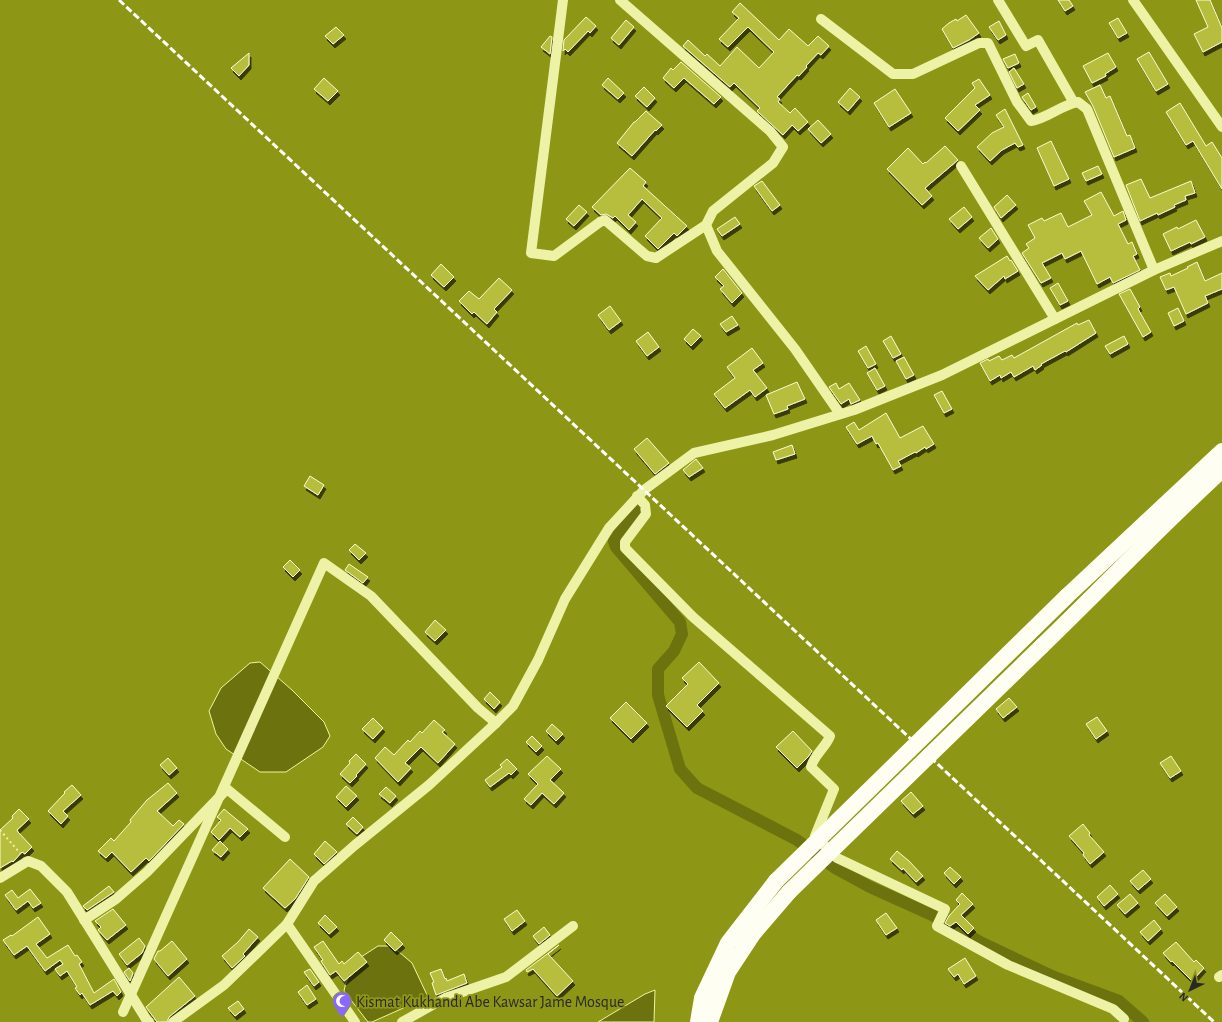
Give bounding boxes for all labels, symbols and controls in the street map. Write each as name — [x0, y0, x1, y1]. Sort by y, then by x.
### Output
north arrow — [1170, 970, 1210, 1010]
mosque icon: Kismat Kukhandi Abe Kawsar Jame Mosque — [331, 990, 353, 1018]
text: N — [1177, 990, 1190, 1004]
place label: Kismat Kukhandi Abe Kawsar Jame Mosque — [356, 994, 625, 1010]

